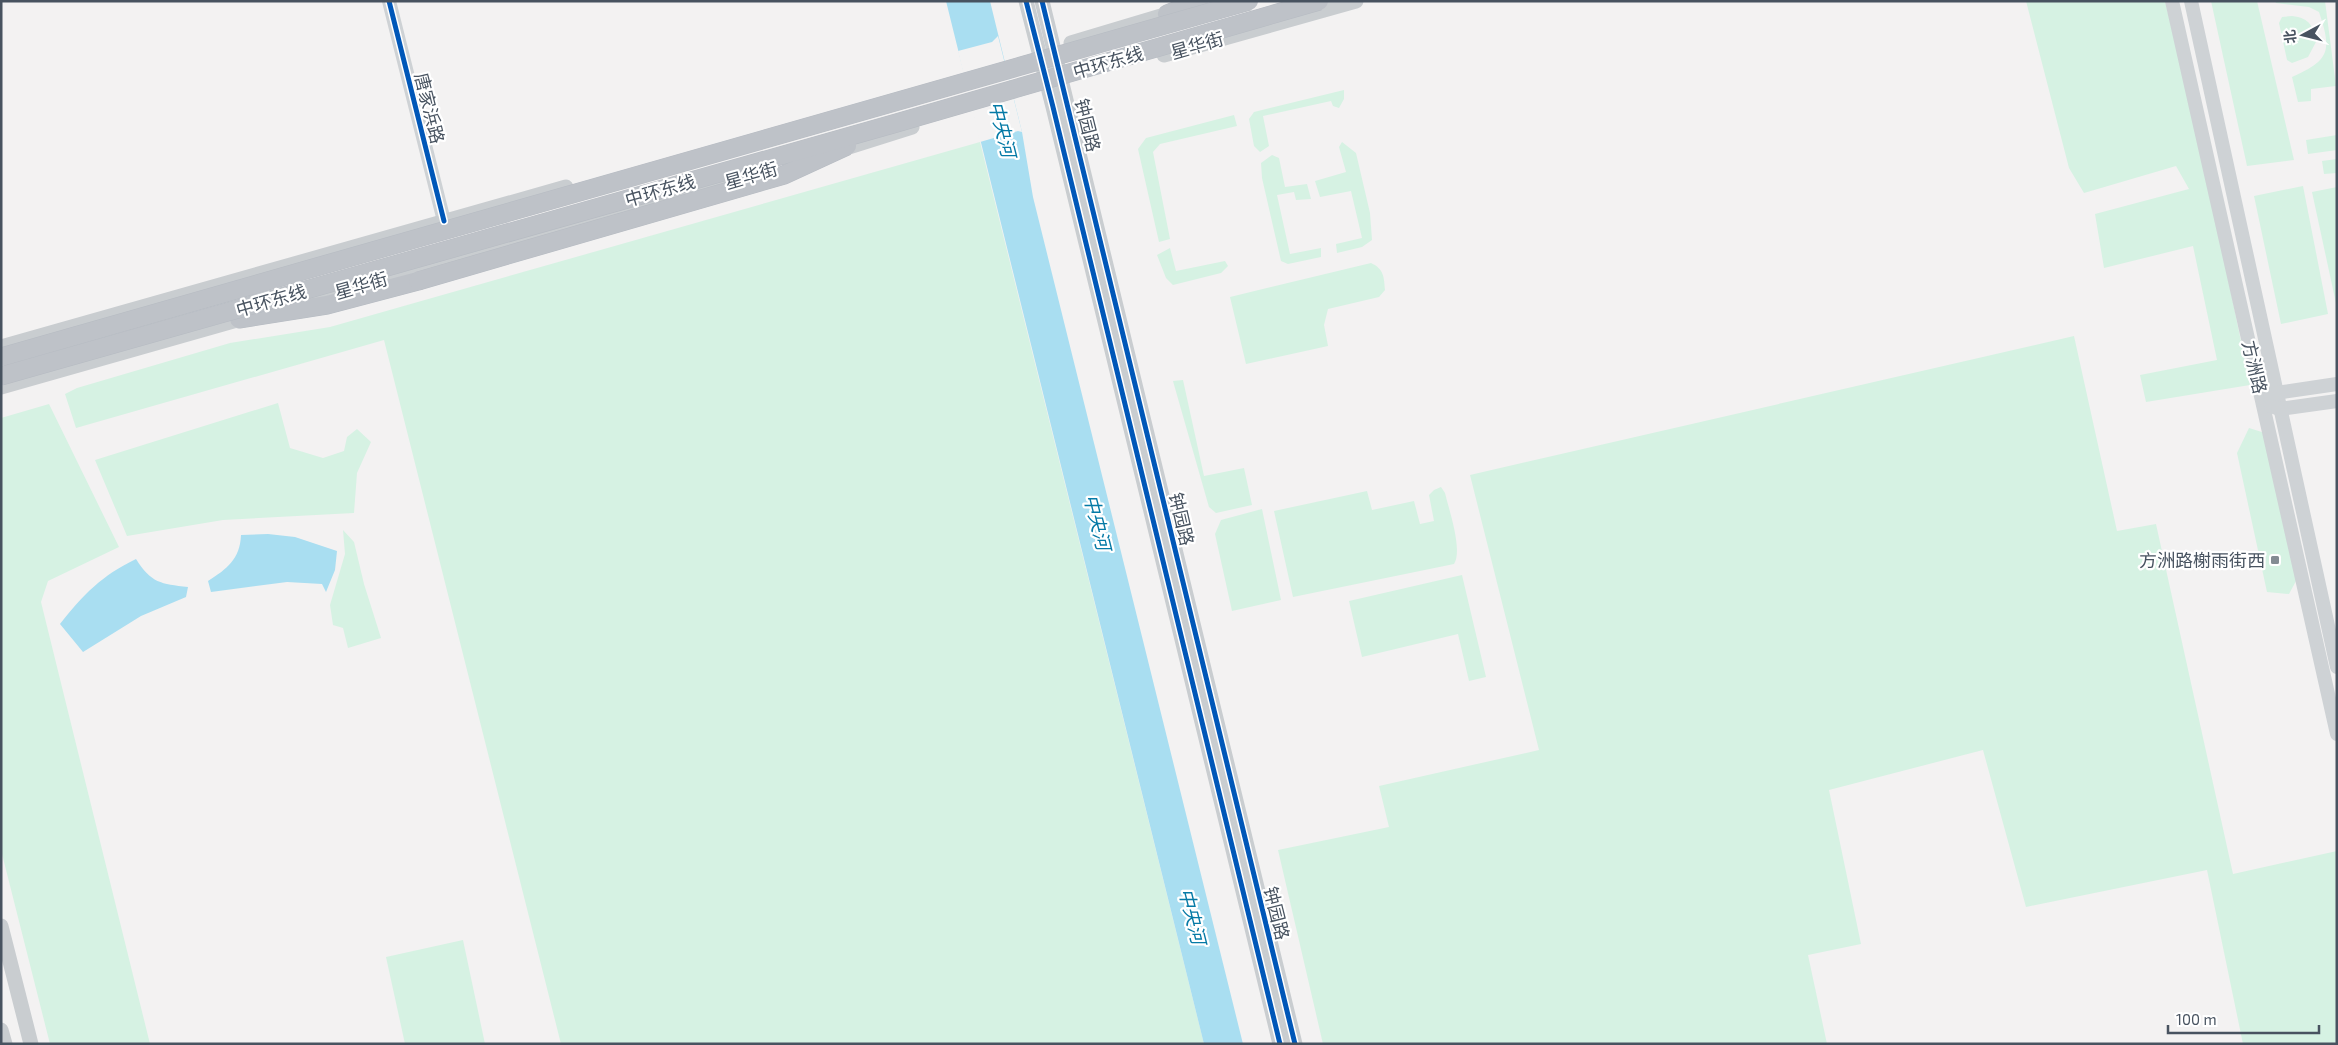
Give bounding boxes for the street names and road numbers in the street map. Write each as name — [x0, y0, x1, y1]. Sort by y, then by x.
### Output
street label: 星华街 — [1168, 27, 1226, 63]
street label: 中环东线 — [1070, 42, 1146, 82]
street label: 唐家浜路 — [411, 70, 449, 146]
street label: 钟园路 — [1071, 96, 1105, 154]
street label: 星华街 — [722, 157, 780, 193]
street label: 中环东线 — [622, 170, 698, 210]
street label: 星华街 — [332, 267, 390, 303]
street label: 中环东线 — [233, 280, 309, 320]
street label: 方洲路 — [2238, 338, 2272, 396]
street label: 钟园路 — [1165, 490, 1199, 548]
street label: 钟园路 — [1260, 884, 1294, 942]

